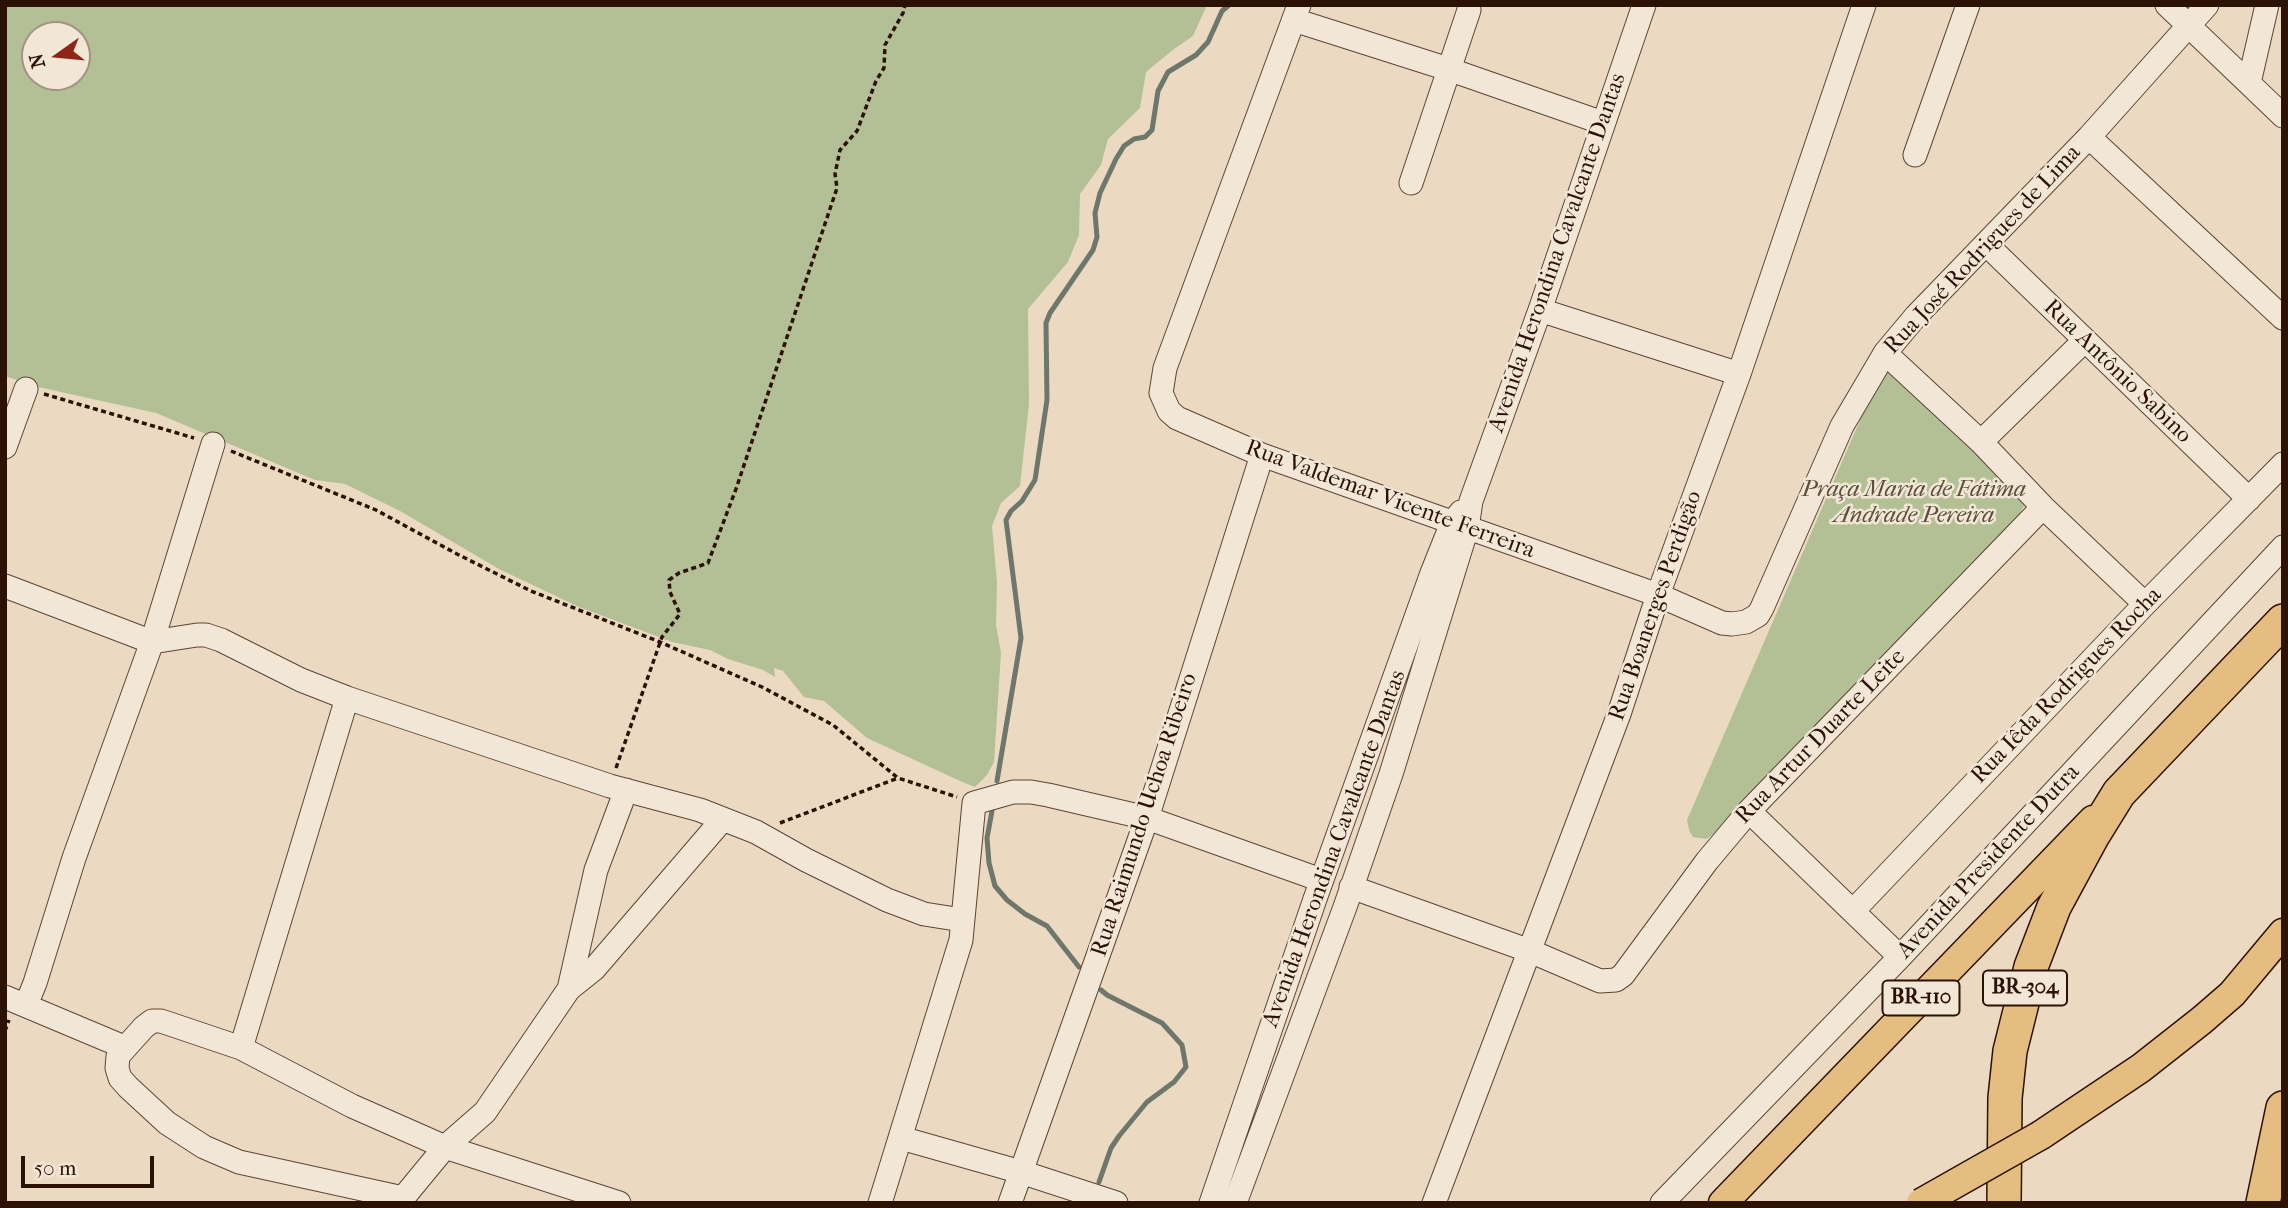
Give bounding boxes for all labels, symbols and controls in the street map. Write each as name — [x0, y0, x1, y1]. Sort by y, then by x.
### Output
north arrow — [21, 21, 91, 91]
text: N — [25, 51, 50, 71]
street label: Avenida Herondina Cavalcante Dantas — [1483, 70, 1633, 436]
street label: Rua José Rodrigues de Lima — [1879, 140, 2087, 360]
street label: Rua Antônio Sabino — [2037, 294, 2197, 450]
street label: Rua Valdemar Vicente Ferreira — [1241, 435, 1539, 565]
park label: Praça Maria de Fátima Andrade Pereira — [1802, 476, 2026, 530]
street label: Rua Boanerges Perdigão — [1604, 487, 1708, 725]
street label: Rua Iêda Rodrigues Rocha — [1966, 582, 2168, 790]
street label: Rua Artur Duarte Leite — [1730, 644, 1912, 830]
street label: Avenida Herondina Cavalcante Dantas — [1257, 667, 1413, 1031]
street label: Rua Raimundo Uchoa Ribeiro — [1086, 670, 1204, 960]
street label: Avenida Presidente Dutra — [1892, 759, 2086, 965]
road number: BR-304 — [1983, 970, 2067, 1006]
road number: BR-110 — [1882, 981, 1960, 1016]
scale bar — [24, 1142, 158, 1186]
text: 50 m — [34, 1156, 77, 1180]

